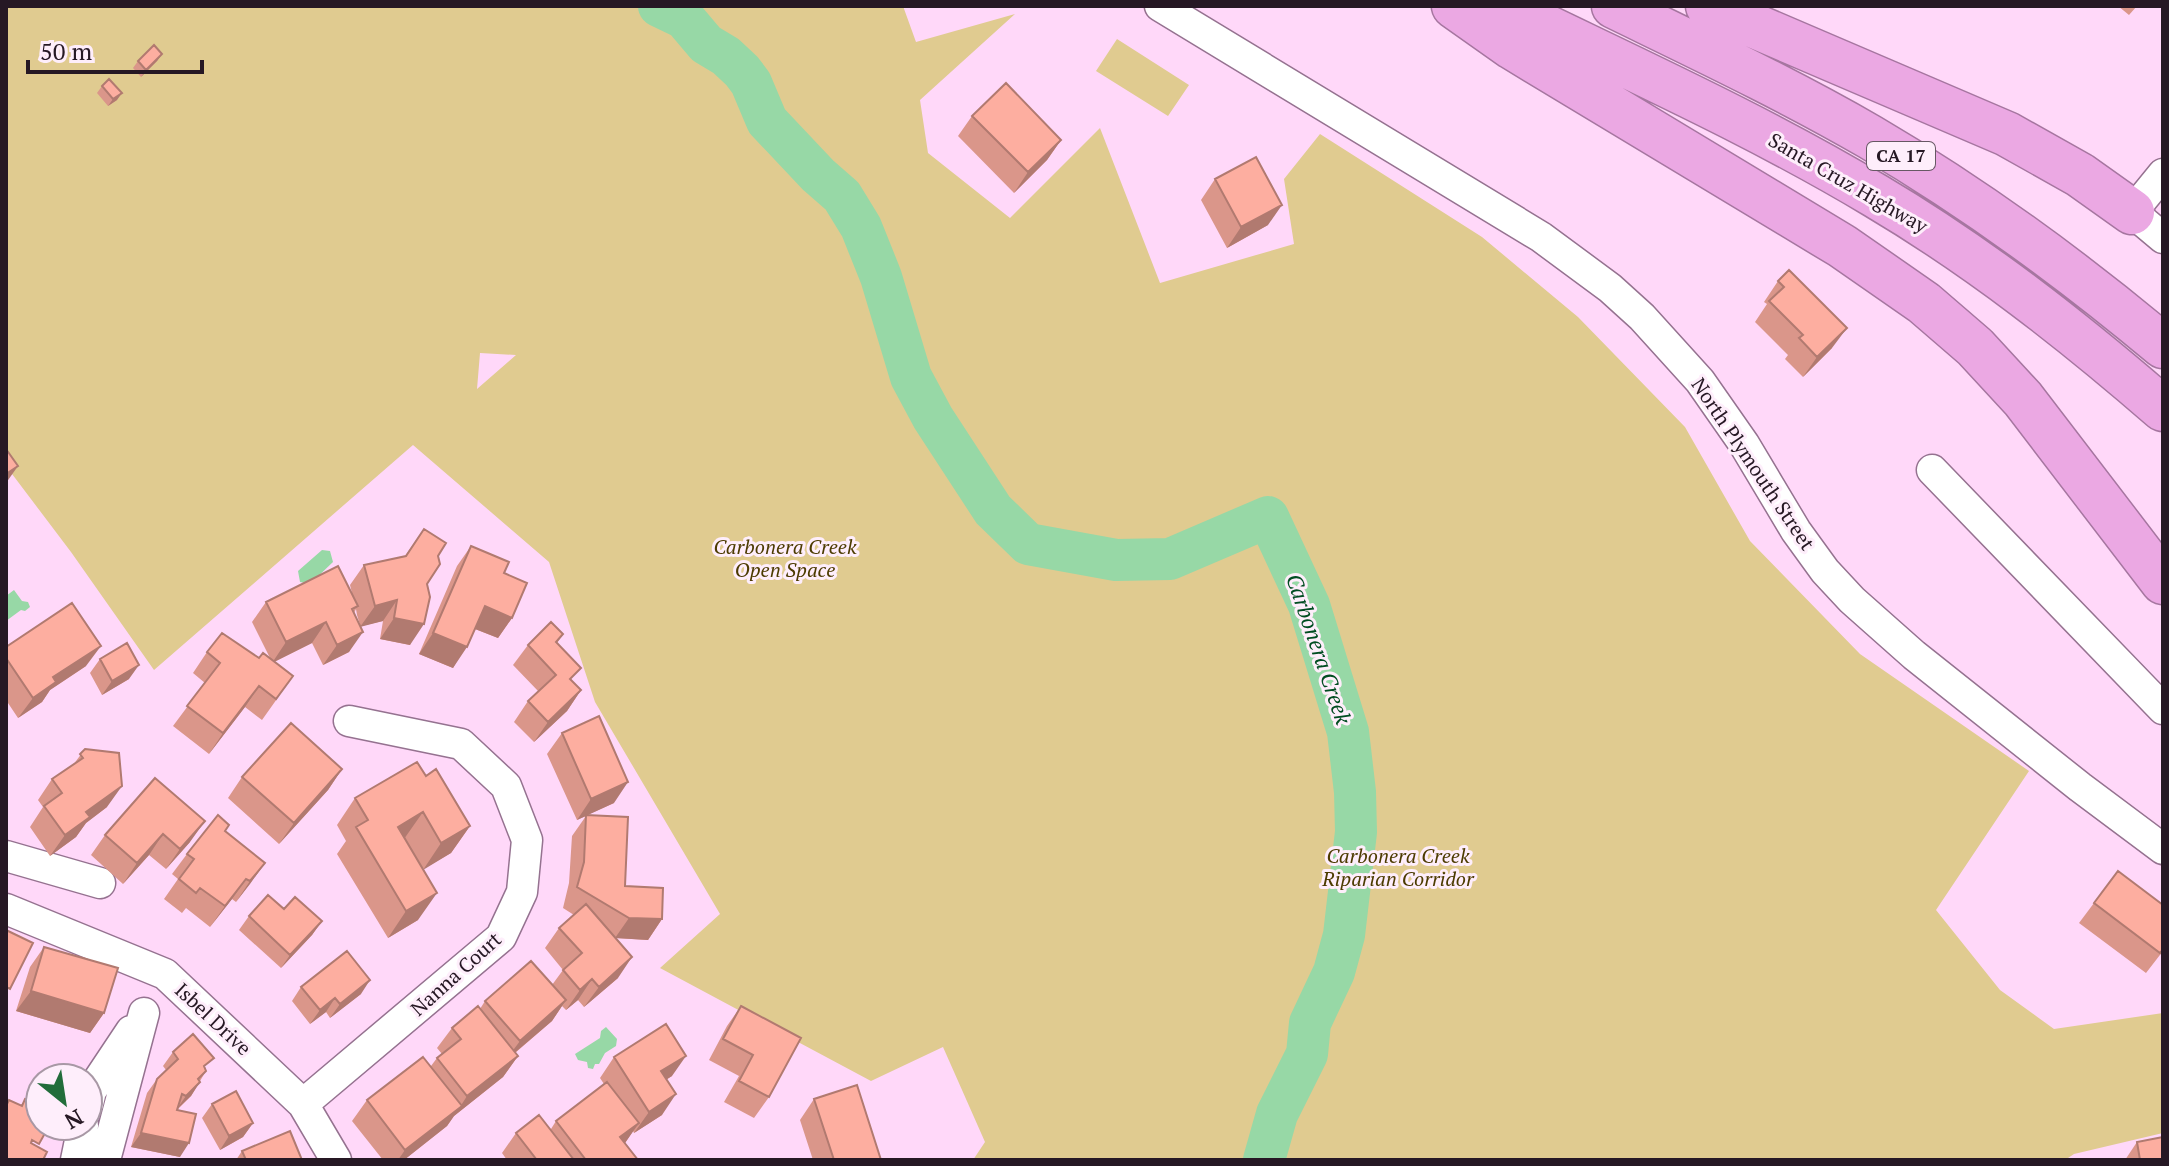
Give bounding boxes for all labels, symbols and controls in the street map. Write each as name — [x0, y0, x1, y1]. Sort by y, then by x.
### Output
scale bar — [28, 24, 202, 74]
text: 50 m — [40, 35, 92, 67]
street label: Santa Cruz Highway — [1764, 126, 1933, 240]
road number: CA 17 — [1867, 142, 1935, 170]
street label: North Plymouth Street — [1686, 372, 1822, 556]
park label: Carbonera Creek Open Space — [713, 533, 857, 583]
water label: Carbonera Creek — [1280, 570, 1359, 728]
park label: Carbonera Creek Riparian Corridor — [1321, 842, 1475, 892]
street label: Nanna Court — [404, 925, 507, 1022]
street label: Isbel Drive — [169, 976, 257, 1061]
north arrow — [24, 1062, 104, 1142]
text: N — [60, 1103, 89, 1137]

